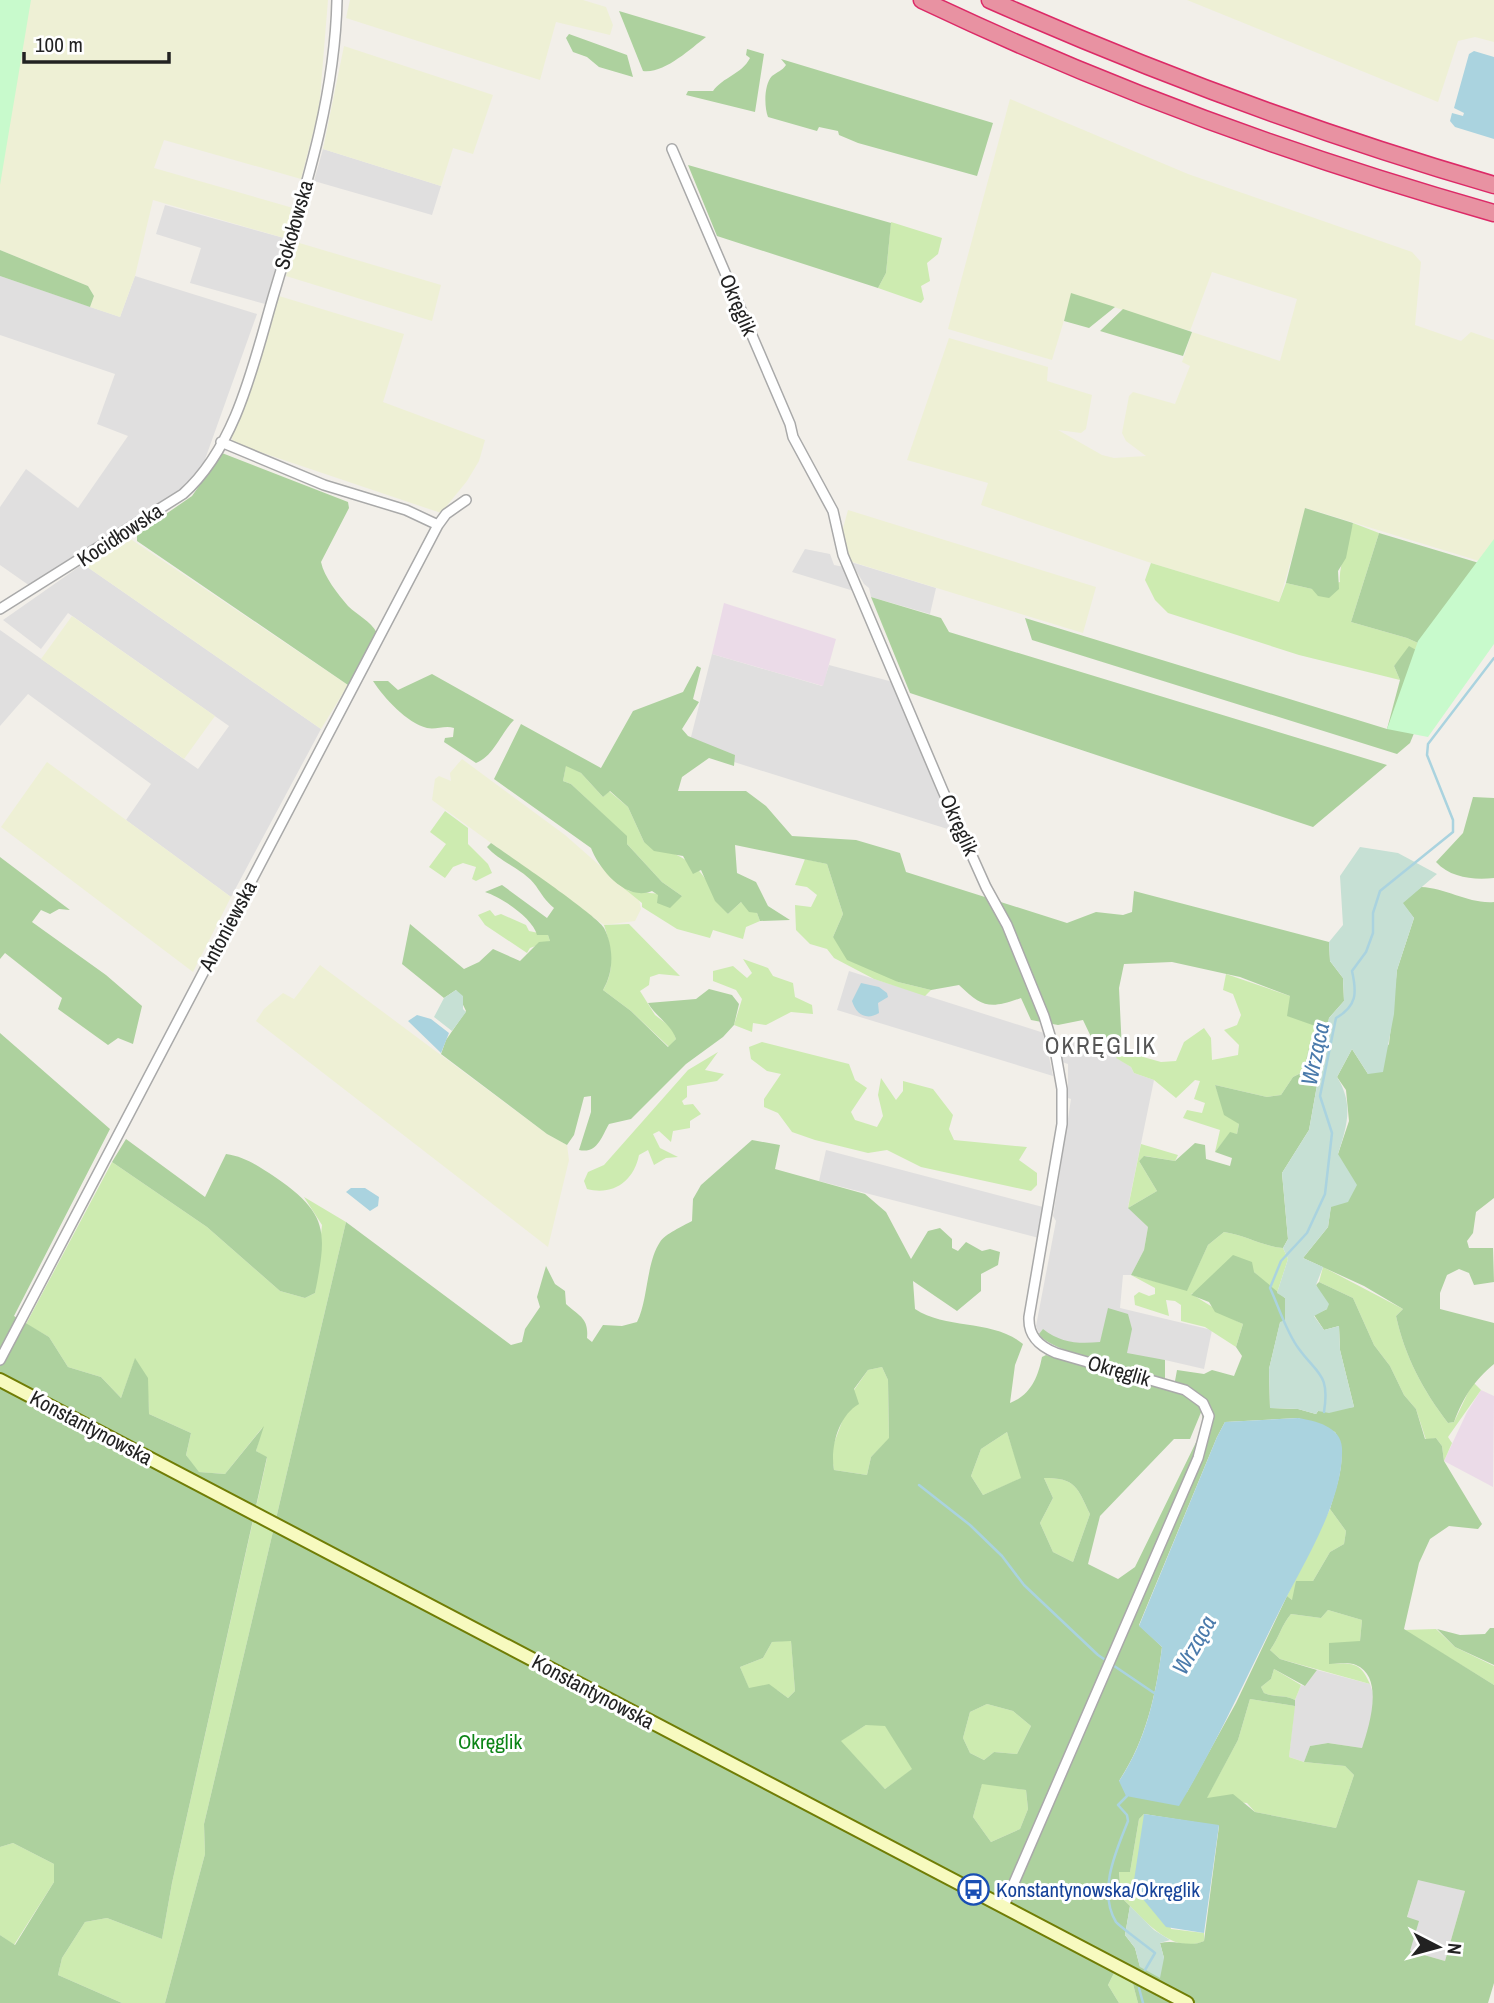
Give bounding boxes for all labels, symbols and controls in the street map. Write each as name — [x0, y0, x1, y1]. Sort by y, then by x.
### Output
scale bar — [24, 21, 170, 65]
text: 100 m — [35, 30, 83, 59]
street label: Sokołowska — [267, 176, 320, 273]
street label: Okręglik — [713, 270, 764, 340]
street label: Kocidłowska — [71, 496, 169, 573]
street label: Okręglik — [933, 790, 986, 860]
street label: Antoniewska — [191, 875, 264, 977]
water label: Wrząca — [1293, 1020, 1336, 1088]
district label: OKRĘGLIK — [1045, 1030, 1157, 1061]
street label: Okręglik — [1084, 1348, 1154, 1393]
street label: Konstantynowska — [25, 1383, 158, 1472]
water label: Wrząca — [1164, 1609, 1223, 1680]
street label: Konstantynowska — [527, 1647, 660, 1736]
park label: Okręglik — [458, 1727, 522, 1756]
bus stop icon: Konstantynowska/Okręglik — [956, 1873, 990, 1907]
place label: Konstantynowska/Okręglik — [996, 1875, 1200, 1904]
north arrow — [1403, 1912, 1473, 1982]
text: N — [1441, 1942, 1468, 1956]

